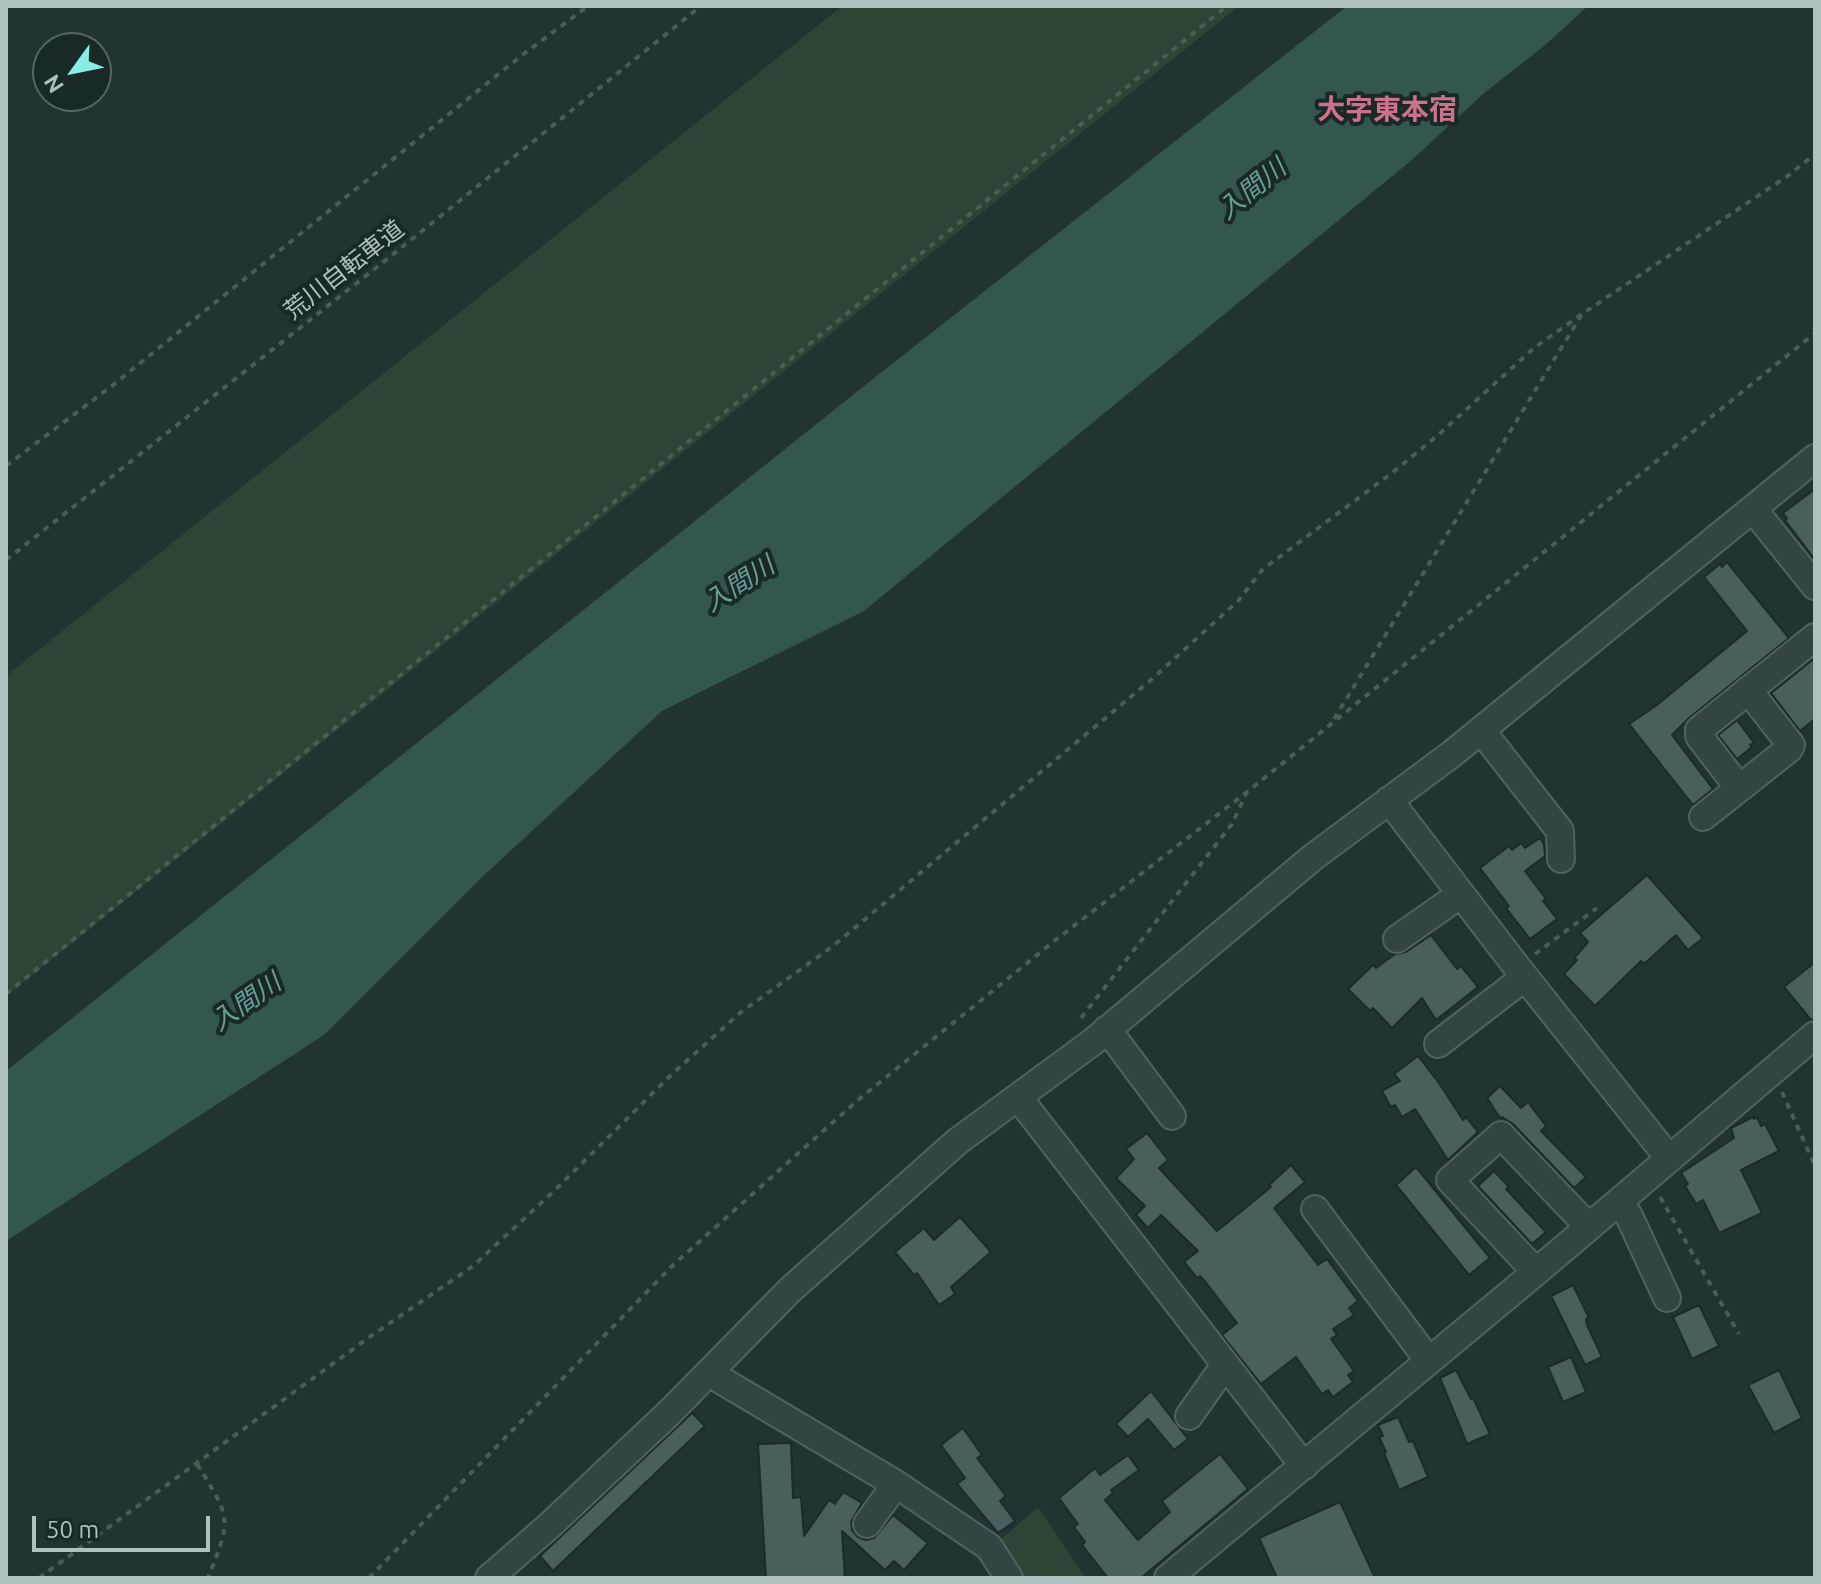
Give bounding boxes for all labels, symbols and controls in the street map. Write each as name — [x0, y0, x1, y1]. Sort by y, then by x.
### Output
north arrow — [32, 32, 112, 112]
text: N — [38, 71, 68, 98]
district label: 大字東本宿 — [1317, 93, 1457, 127]
water label: 入間川 — [1212, 152, 1292, 226]
street label: 荒川自転車道 — [278, 214, 410, 326]
water label: 入間川 — [698, 550, 780, 618]
water label: 入間川 — [205, 967, 287, 1037]
scale bar — [36, 1500, 214, 1550]
text: 50 m — [46, 1516, 99, 1543]

